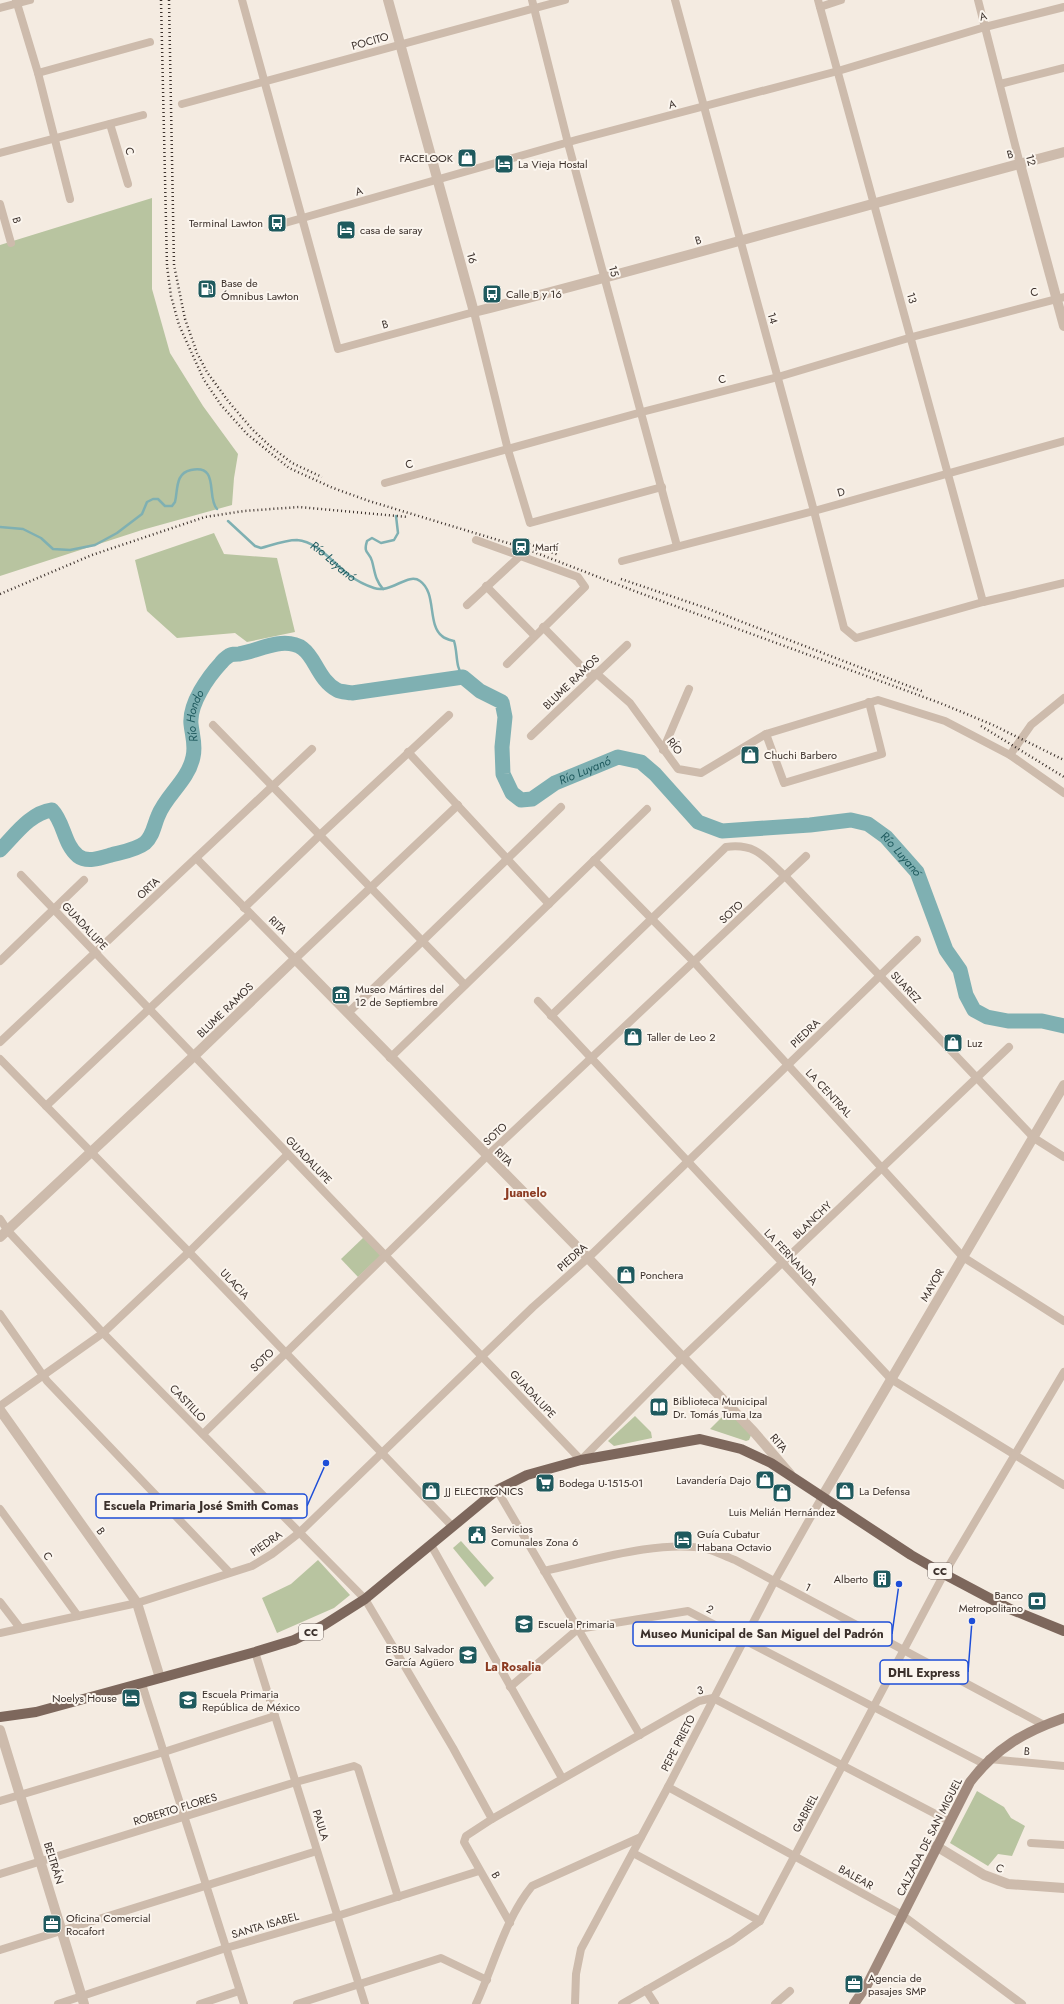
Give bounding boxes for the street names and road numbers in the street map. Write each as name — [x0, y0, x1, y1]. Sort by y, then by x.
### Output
street label: A — [977, 7, 989, 25]
street label: POCITO — [349, 28, 391, 54]
street label: A — [667, 95, 678, 113]
street label: C — [121, 145, 139, 157]
street label: B — [1005, 145, 1015, 163]
street label: 12 — [1022, 153, 1040, 167]
street label: A — [353, 182, 365, 200]
street label: B — [8, 215, 26, 225]
street label: B — [693, 231, 703, 249]
street label: 16 — [463, 250, 481, 266]
street label: 15 — [605, 264, 623, 278]
street label: C — [1028, 283, 1040, 301]
street label: 13 — [903, 291, 921, 305]
street label: 14 — [764, 310, 782, 326]
street label: B — [380, 315, 390, 333]
street label: C — [716, 370, 728, 388]
street label: C — [403, 455, 415, 473]
street label: D — [835, 483, 847, 501]
street label: BLUME RAMOS — [539, 651, 603, 713]
street label: RÍO — [663, 734, 687, 758]
street label: ORTA — [133, 873, 164, 903]
street label: SOTO — [715, 897, 747, 927]
street label: GUADALUPE — [58, 898, 112, 954]
street label: RITA — [265, 912, 291, 938]
street label: SUAREZ — [887, 968, 925, 1006]
street label: BLUME RAMOS — [193, 979, 257, 1041]
street label: PIEDRA — [787, 1014, 824, 1051]
street label: LA CENTRAL — [802, 1065, 856, 1121]
street label: SOTO — [479, 1119, 511, 1149]
street label: GUADALUPE — [282, 1133, 336, 1187]
street label: RITA — [491, 1144, 517, 1170]
street label: BLANCHY — [789, 1197, 836, 1243]
street label: LA FERNANDA — [761, 1225, 822, 1289]
street label: PIEDRA — [553, 1239, 591, 1275]
street label: ULACIA — [217, 1265, 254, 1303]
street label: MAYOR — [916, 1265, 948, 1305]
street label: SOTO — [246, 1344, 278, 1375]
street label: GUADALUPE — [506, 1366, 560, 1422]
street label: CASTILLO — [166, 1381, 210, 1426]
street label: RITA — [766, 1430, 792, 1456]
street label: B — [93, 1524, 109, 1538]
street label: PIEDRA — [247, 1526, 286, 1560]
street label: C — [39, 1548, 57, 1564]
road number: CC — [928, 1563, 952, 1579]
street label: 1 — [802, 1579, 814, 1595]
street label: 2 — [704, 1600, 716, 1618]
road number: CC — [299, 1624, 323, 1640]
street label: 3 — [695, 1681, 705, 1699]
street label: PEPE PRIETO — [657, 1712, 699, 1774]
street label: B — [1023, 1743, 1031, 1759]
street label: CALZADA DE SAN MIGUEL — [892, 1775, 966, 1899]
street label: ROBERTO FLORES — [131, 1789, 219, 1829]
street label: GABRIEL — [788, 1791, 822, 1835]
street label: PAULA — [309, 1807, 334, 1843]
street label: BELTRÁN — [40, 1840, 68, 1886]
street label: C — [994, 1859, 1006, 1877]
street label: BALEAR — [836, 1861, 877, 1894]
street label: B — [488, 1868, 504, 1882]
street label: SANTA ISABEL — [229, 1908, 301, 1942]

